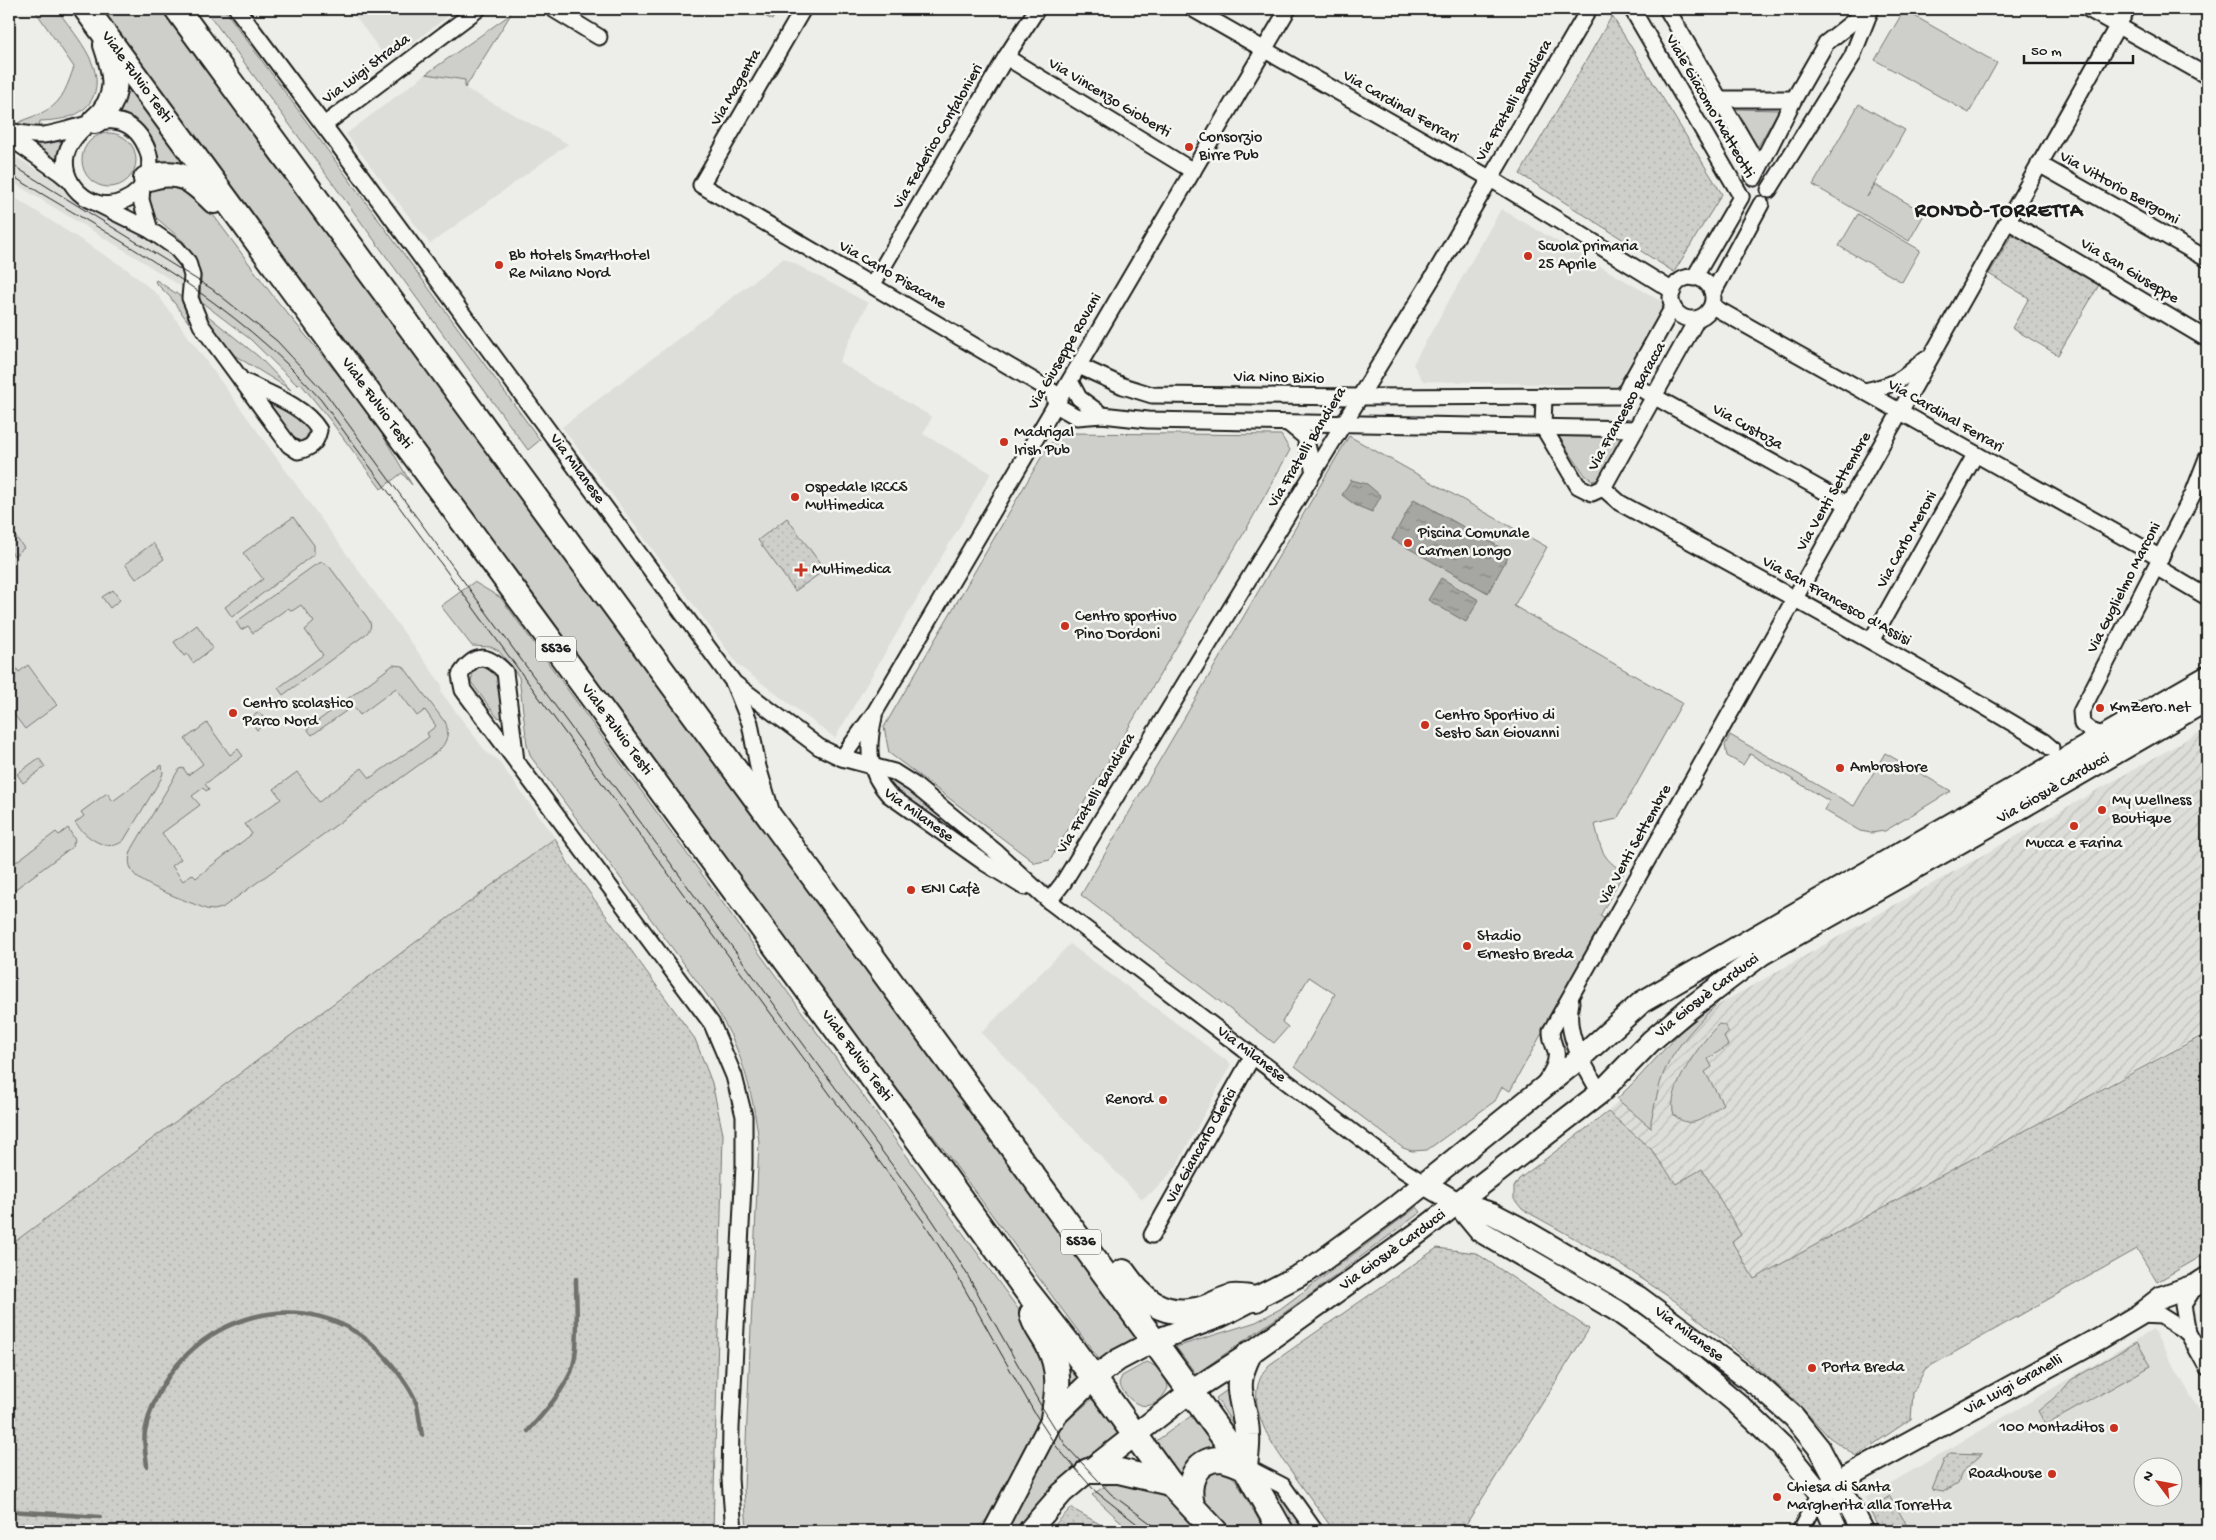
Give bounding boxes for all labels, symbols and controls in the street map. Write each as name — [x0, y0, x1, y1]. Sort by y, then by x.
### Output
street label: Viale Fulvio Testi — [96, 27, 176, 127]
street label: Via Luigi Strada — [319, 30, 416, 110]
street label: Viale Giacomo Matteotti — [1660, 31, 1758, 182]
scale bar — [2024, 32, 2132, 64]
street label: Via Fratelli Bandiera — [1472, 36, 1558, 166]
text: 50 m — [2031, 43, 2062, 61]
street label: Via Magenta — [707, 45, 767, 131]
street label: Via Vincenzo Gioberti — [1043, 54, 1174, 143]
street label: Via Federico Confalonieri — [889, 61, 988, 214]
street label: Via Cardinal Ferrari — [1338, 67, 1461, 149]
place label: Consorzio Birre Pub — [1198, 129, 1262, 166]
marker: Consorzio Birre Pub — [1183, 141, 1195, 153]
street label: Via Vittorio Bergomi — [2055, 148, 2182, 230]
district label: RONDÒ-TORRETTA — [1914, 200, 2084, 225]
street label: Via San Giuseppe — [2075, 235, 2183, 309]
street label: Via Carlo Pisacane — [834, 237, 950, 315]
place label: Scuola primaria 25 Aprile — [1538, 238, 1639, 275]
place label: Bb Hotels Smarthotel Re Milano Nord — [508, 247, 650, 284]
marker: Scuola primaria 25 Aprile — [1522, 250, 1534, 262]
marker: Bb Hotels Smarthotel Re Milano Nord — [493, 259, 505, 271]
street label: Via Giuseppe Rovani — [1024, 290, 1107, 415]
street label: Via Francesco Baracca — [1584, 339, 1672, 475]
street label: Viale Fulvio Testi — [336, 353, 416, 453]
street label: Via Nino Bixio — [1233, 369, 1324, 389]
street label: Via Cardinal Ferrari — [1883, 376, 2006, 458]
street label: Via Fratelli Bandiera — [1264, 383, 1352, 513]
street label: Via Custoza — [1707, 400, 1787, 456]
place label: Madrigal Irish Pub — [1014, 424, 1074, 461]
street label: Via Venti Settembre — [1793, 428, 1877, 556]
street label: Via Milanese — [544, 430, 609, 508]
marker: Madrigal Irish Pub — [998, 436, 1010, 448]
place label: Ospedale IRCCS Multimedica — [805, 479, 908, 516]
street label: Via Carlo Meroni — [1873, 488, 1943, 593]
marker: Ospedale IRCCS Multimedica — [789, 491, 801, 503]
street label: Via Guglielmo Marconi — [2083, 519, 2166, 658]
place label: Piscina Comunale Carmen Longo — [1417, 525, 1530, 562]
marker: Piscina Comunale Carmen Longo — [1402, 537, 1414, 549]
street label: Via San Francesco d'Assisi — [1757, 553, 1914, 651]
place label: Multimedica — [812, 561, 892, 580]
marker: Multimedica — [794, 563, 808, 577]
place label: Centro sportivo Pino Dordoni — [1074, 608, 1177, 645]
marker: Centro sportivo Pino Dordoni — [1059, 620, 1071, 632]
road number: SS36 — [536, 636, 576, 662]
street label: Viale Fulvio Testi — [576, 680, 656, 779]
place label: Centro scolastico Parco Nord — [242, 695, 354, 732]
place label: KmZero.net — [2110, 699, 2192, 718]
marker: KmZero.net — [2094, 702, 2106, 714]
marker: Centro scolastico Parco Nord — [227, 707, 239, 719]
place label: Centro Sportivo di Sesto San Giovanni — [1435, 707, 1559, 744]
marker: Centro Sportivo di Sesto San Giovanni — [1419, 719, 1431, 731]
street label: Via Fratelli Bandiera — [1053, 729, 1141, 859]
street label: Via Giosuè Carducci — [1993, 749, 2113, 829]
place label: Ambrostore — [1850, 759, 1929, 778]
marker: Ambrostore — [1834, 762, 1846, 774]
street label: Via Venti Settembre — [1595, 781, 1677, 909]
street label: Via Milanese — [878, 784, 958, 848]
place label: My Wellness Boutique — [2111, 792, 2192, 829]
marker: My Wellness Boutique — [2096, 804, 2108, 816]
marker: Mucca e Farina — [2068, 820, 2080, 832]
place label: Mucca e Farina — [2026, 835, 2124, 854]
place label: ENI Cafè — [921, 881, 981, 900]
marker: ENI Cafè — [905, 884, 917, 896]
place label: Stadio Ernesto Breda — [1477, 928, 1574, 965]
marker: Stadio Ernesto Breda — [1461, 940, 1473, 952]
street label: Via Giosuè Carducci — [1651, 950, 1763, 1043]
street label: Viale Fulvio Testi — [816, 1006, 896, 1106]
street label: Via Milanese — [1212, 1022, 1290, 1088]
street label: Via Giancarlo Clerici — [1162, 1085, 1242, 1208]
place label: Renord — [1105, 1091, 1155, 1110]
marker: Renord — [1157, 1094, 1169, 1106]
street label: Via Giosuè Carducci — [1335, 1206, 1450, 1296]
road number: SS36 — [1061, 1230, 1101, 1254]
street label: Via Milanese — [1649, 1302, 1728, 1367]
street label: Via Luigi Granelli — [1960, 1351, 2066, 1420]
place label: Porta Breda — [1821, 1359, 1905, 1378]
marker: Porta Breda — [1806, 1362, 1818, 1374]
place label: 100 Montaditos — [1999, 1419, 2105, 1438]
marker: 100 Montaditos — [2108, 1422, 2120, 1434]
north arrow — [2134, 1458, 2184, 1508]
place label: Roadhouse — [1969, 1465, 2043, 1484]
marker: Roadhouse — [2046, 1468, 2058, 1480]
text: N — [2139, 1468, 2159, 1485]
place label: Chiesa di Santa Margherita alla Torretta — [1787, 1479, 1953, 1516]
marker: Chiesa di Santa Margherita alla Torretta — [1771, 1491, 1783, 1503]

